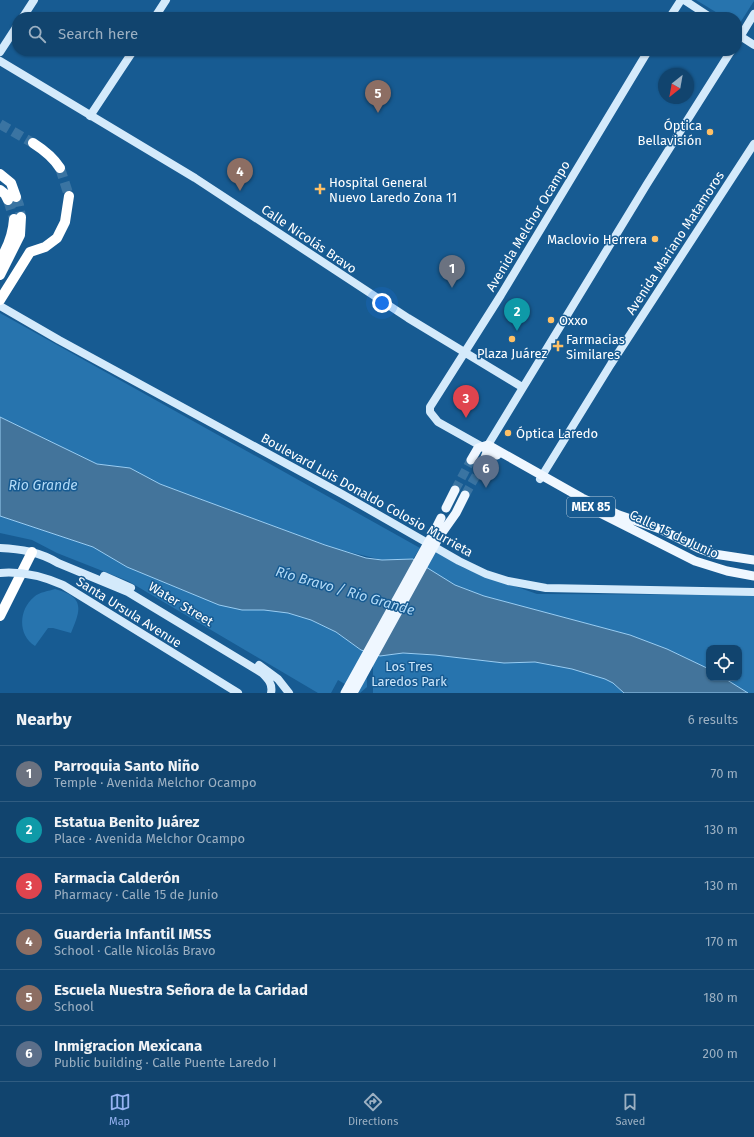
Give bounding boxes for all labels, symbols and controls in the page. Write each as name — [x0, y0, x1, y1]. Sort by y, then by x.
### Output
search box — [12, 12, 742, 56]
icon: search — [26, 23, 48, 45]
text: Search here — [58, 25, 138, 43]
north arrow — [658, 68, 694, 104]
pin: 5 — [365, 80, 391, 113]
place label: Óptica Bellavisión — [638, 118, 702, 148]
marker: Óptica Bellavisión — [705, 127, 715, 137]
pin: 4 — [227, 158, 253, 191]
street label: Avenida Melchor Ocampo — [483, 158, 573, 294]
street label: Avenida Mariano Matamoros — [623, 168, 727, 318]
place label: Hospital General Nuevo Laredo Zona 11 — [329, 175, 457, 205]
marker: Hospital General Nuevo Laredo Zona 11 — [314, 183, 326, 195]
street label: Calle Nicolás Bravo — [258, 202, 360, 276]
place label: Maclovio Herrera — [547, 232, 647, 247]
marker: Maclovio Herrera — [650, 234, 660, 244]
pin: 1 — [439, 255, 465, 288]
your location — [372, 293, 392, 313]
pin: 2 — [504, 298, 530, 331]
place label: Oxxo — [559, 313, 588, 328]
marker: Oxxo — [546, 315, 556, 325]
place label: Farmacias Similares — [566, 332, 625, 362]
marker: Plaza Juárez — [507, 334, 517, 344]
marker: Farmacias Similares — [553, 341, 563, 351]
place label: Plaza Juárez — [477, 346, 547, 361]
pin: 3 — [453, 385, 479, 418]
place label: Óptica Laredo — [516, 426, 598, 441]
marker: Óptica Laredo — [503, 428, 513, 438]
street label: Boulevard Luis Donaldo Colosio Murrieta — [258, 430, 476, 560]
pin: 6 — [473, 455, 499, 488]
water label: Rio Grande — [8, 477, 78, 494]
road number: MEX 85 — [567, 497, 615, 517]
street label: Calle 15 de Junio — [627, 507, 721, 561]
water label: Río Bravo / Rio Grande — [274, 563, 416, 619]
street label: Santa Ursula Avenue — [74, 573, 184, 651]
street label: Water Street — [146, 579, 216, 629]
map controls — [706, 645, 742, 681]
button: locate — [706, 645, 742, 681]
park label: Los Tres Laredos Park — [371, 659, 447, 689]
text: Nearby — [16, 709, 71, 730]
text: 6 results — [688, 712, 738, 727]
text: Parroquia Santo Niño — [54, 757, 199, 775]
text: 1 — [26, 766, 32, 781]
text: 70 m — [711, 766, 738, 781]
text: Temple · Avenida Melchor Ocampo — [54, 775, 257, 790]
text: Estatua Benito Juárez — [54, 813, 199, 831]
text: 2 — [26, 822, 32, 837]
text: 130 m — [704, 822, 738, 837]
text: Place · Avenida Melchor Ocampo — [54, 831, 245, 846]
text: Farmacia Calderón — [54, 869, 180, 887]
text: 3 — [26, 878, 32, 893]
text: 130 m — [704, 878, 738, 893]
text: Pharmacy · Calle 15 de Junio — [54, 887, 218, 902]
text: Guarderia Infantil IMSS — [54, 925, 211, 943]
text: 4 — [25, 934, 33, 949]
text: 170 m — [705, 934, 738, 949]
text: School · Calle Nicolás Bravo — [54, 943, 216, 958]
text: Escuela Nuestra Señora de la Caridad — [54, 981, 308, 999]
text: 5 — [26, 990, 32, 1005]
text: 180 m — [703, 990, 738, 1005]
text: School — [54, 999, 94, 1014]
text: Inmigracion Mexicana — [54, 1037, 202, 1055]
text: 6 — [25, 1046, 33, 1061]
text: 200 m — [702, 1046, 738, 1061]
text: Public building · Calle Puente Laredo I — [54, 1055, 277, 1070]
tab: Map — [109, 1091, 131, 1128]
tab: Directions — [348, 1091, 398, 1128]
tab: Saved — [616, 1091, 645, 1128]

